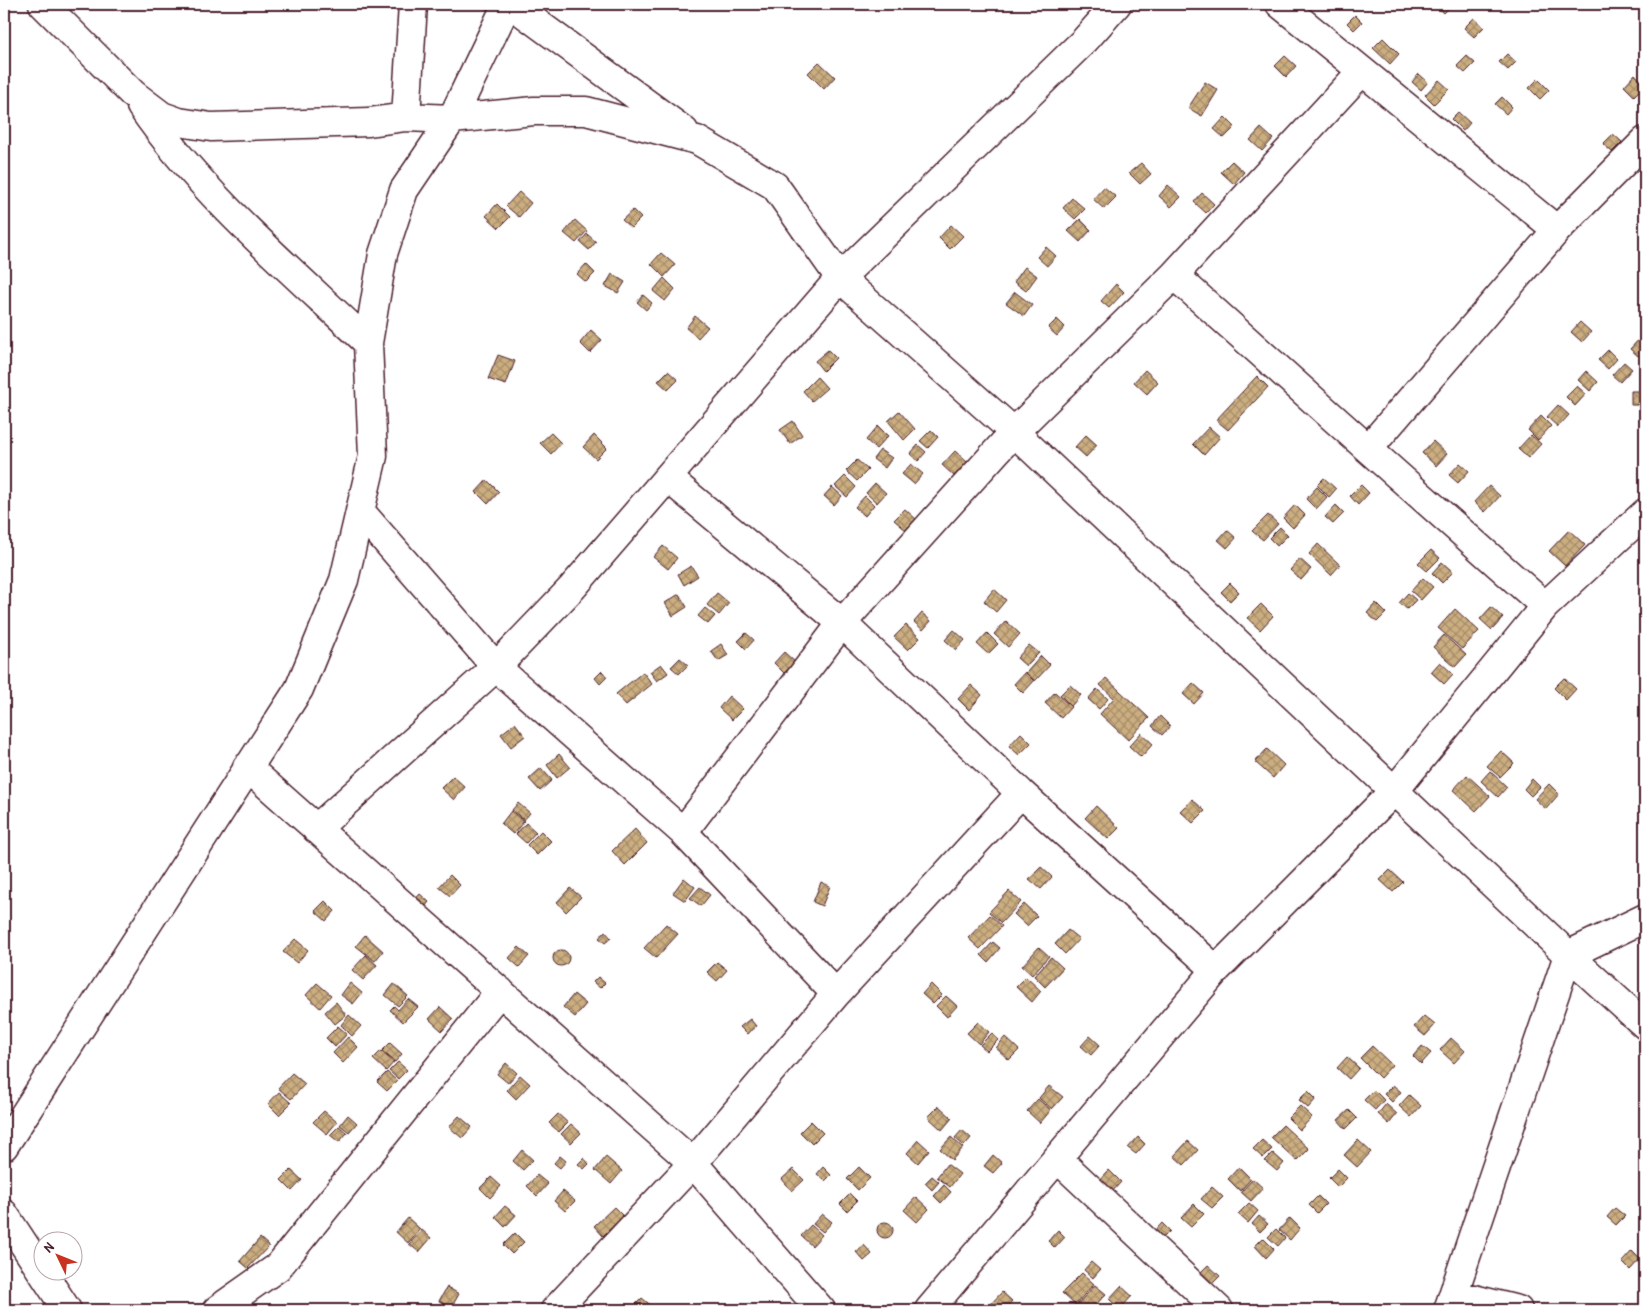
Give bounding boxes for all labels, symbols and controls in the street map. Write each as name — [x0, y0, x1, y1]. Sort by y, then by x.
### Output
north arrow — [32, 1232, 82, 1282]
text: N — [39, 1237, 58, 1256]

